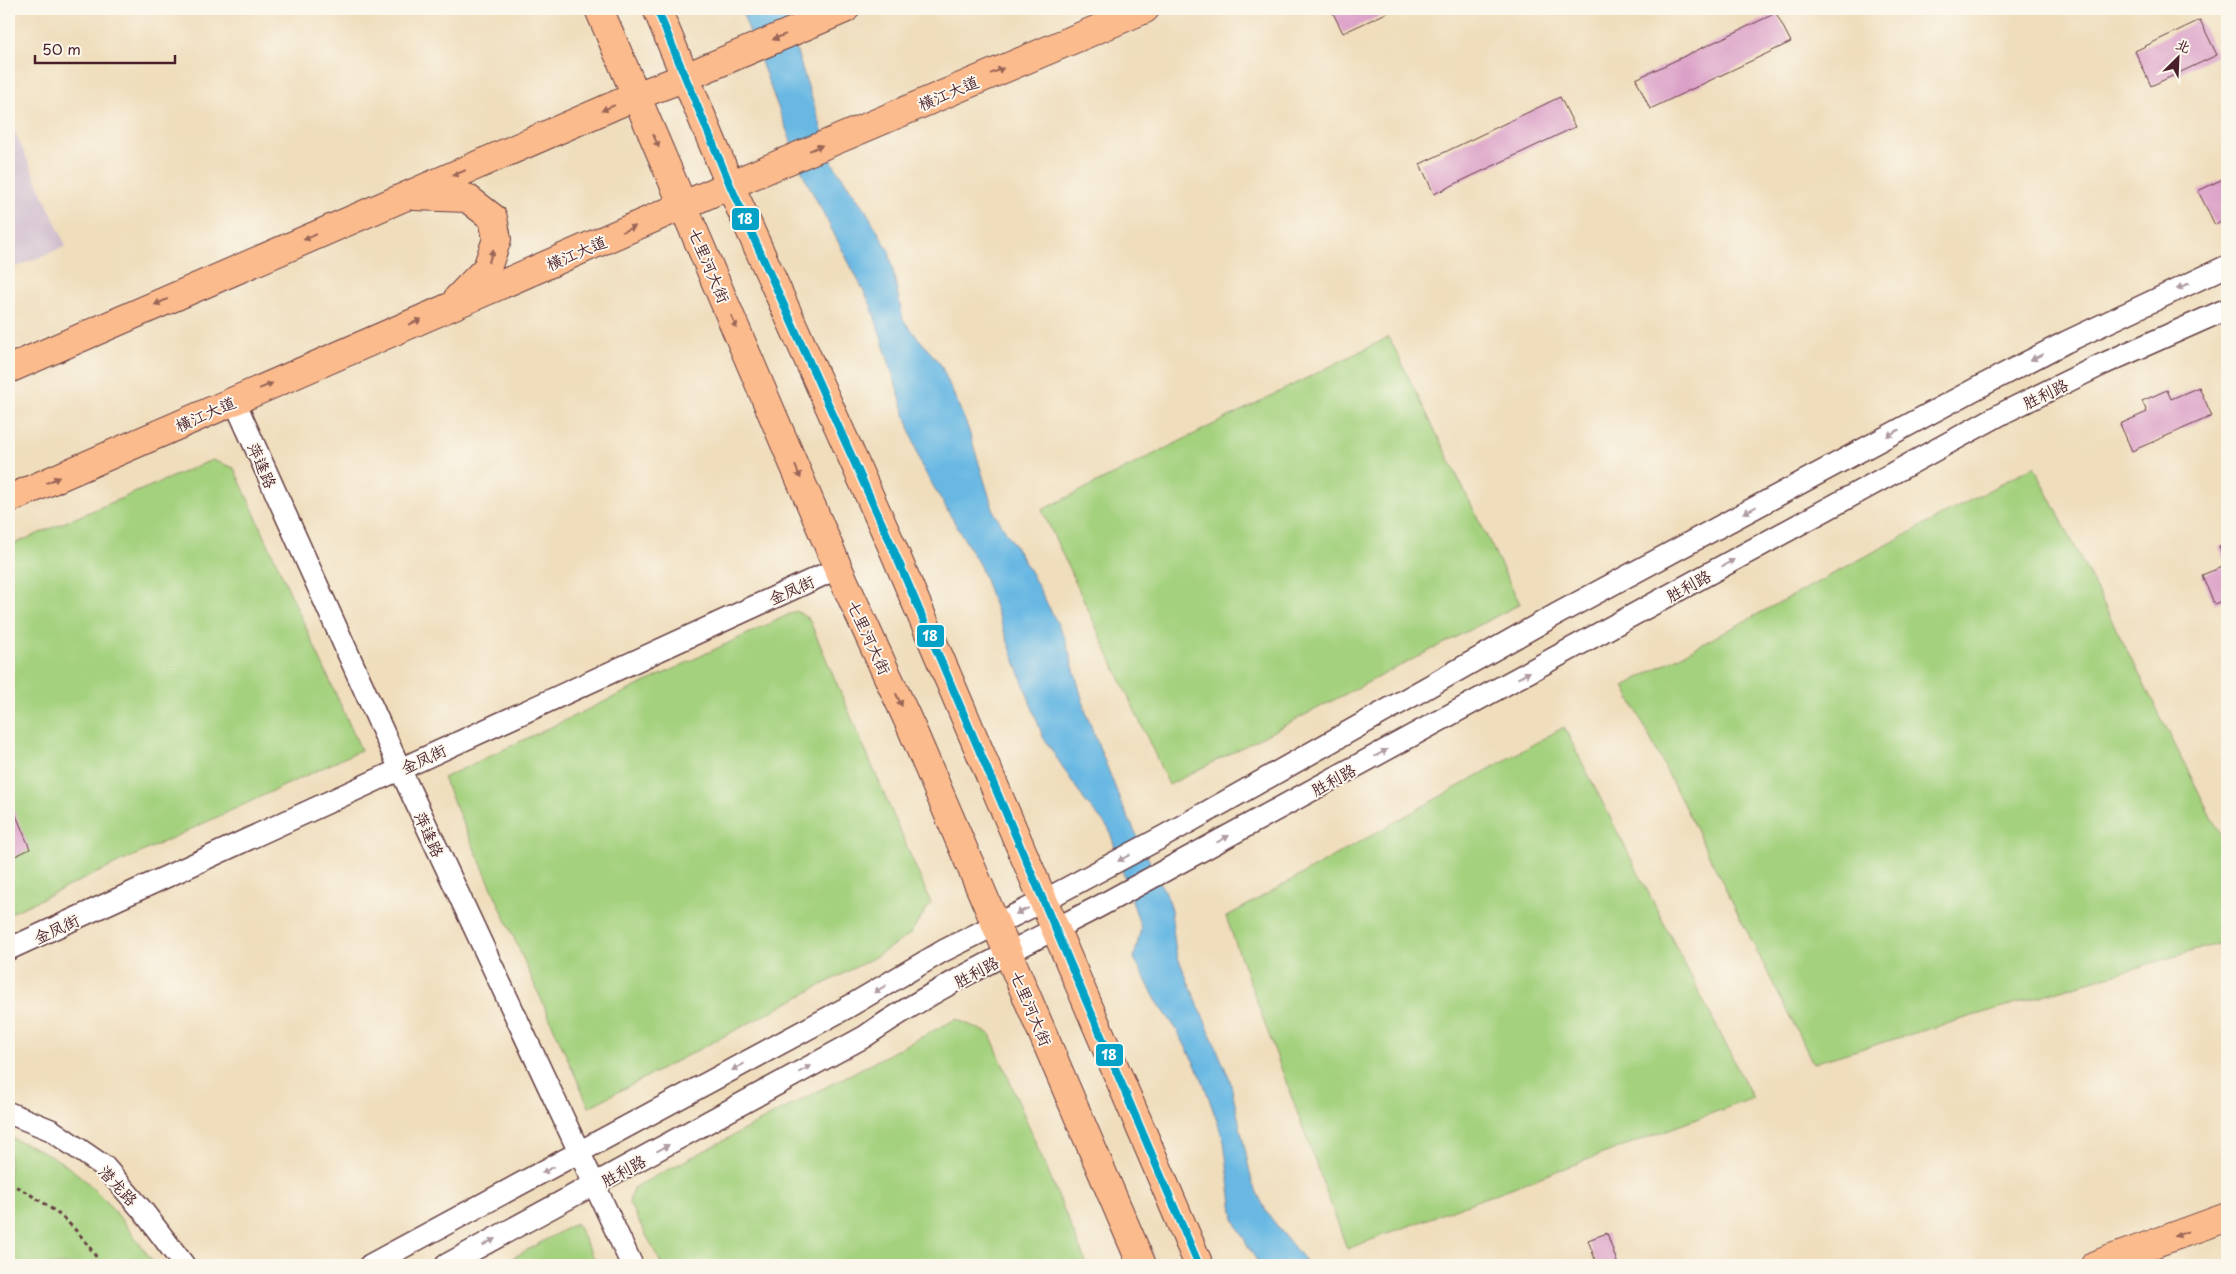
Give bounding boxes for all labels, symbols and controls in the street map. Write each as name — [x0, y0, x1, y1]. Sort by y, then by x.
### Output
scale bar — [35, 32, 175, 64]
north arrow — [2154, 32, 2204, 82]
text: 北 — [2173, 33, 2194, 58]
one-way arrow — [772, 34, 786, 42]
text: 50 m — [42, 37, 81, 60]
one-way arrow — [990, 67, 1005, 75]
street label: 横江大道 — [914, 68, 982, 116]
one-way arrow — [601, 105, 615, 113]
one-way arrow — [652, 134, 660, 148]
one-way arrow — [808, 144, 823, 152]
one-way arrow — [451, 169, 466, 177]
line badge: 18 — [731, 207, 760, 231]
text: 18 — [737, 208, 753, 229]
street label: 七里河大街 — [683, 223, 737, 307]
one-way arrow — [622, 225, 636, 233]
street label: 横江大道 — [542, 228, 610, 276]
one-way arrow — [303, 234, 317, 242]
one-way arrow — [488, 248, 495, 263]
one-way arrow — [2176, 283, 2190, 291]
one-way arrow — [154, 299, 168, 307]
one-way arrow — [731, 315, 739, 329]
one-way arrow — [408, 317, 422, 325]
one-way arrow — [2030, 353, 2044, 361]
street label: 胜利路 — [2018, 372, 2072, 414]
one-way arrow — [259, 382, 273, 390]
street label: 横江大道 — [171, 389, 239, 437]
one-way arrow — [1886, 429, 1901, 437]
street label: 萍逢路 — [242, 438, 284, 492]
one-way arrow — [794, 465, 802, 479]
one-way arrow — [46, 475, 60, 483]
one-way arrow — [1743, 506, 1758, 514]
one-way arrow — [1720, 559, 1735, 567]
street label: 胜利路 — [1661, 563, 1715, 607]
street label: 金凤街 — [764, 568, 818, 610]
street label: 七里河大街 — [842, 596, 898, 678]
line badge: 18 — [916, 624, 945, 648]
text: 18 — [922, 625, 938, 646]
one-way arrow — [1516, 671, 1531, 679]
one-way arrow — [896, 693, 904, 707]
street label: 金凤街 — [396, 737, 450, 779]
one-way arrow — [1374, 748, 1388, 757]
street label: 胜利路 — [1306, 757, 1360, 801]
street label: 萍逢路 — [409, 807, 451, 861]
one-way arrow — [1216, 835, 1231, 843]
one-way arrow — [1116, 854, 1131, 862]
street label: 金凤街 — [29, 907, 83, 949]
one-way arrow — [1015, 907, 1029, 915]
street label: 胜利路 — [949, 949, 1003, 993]
street label: 七里河大街 — [1005, 966, 1059, 1050]
one-way arrow — [873, 984, 886, 993]
line badge: 18 — [1095, 1043, 1124, 1067]
text: 18 — [1101, 1044, 1117, 1065]
one-way arrow — [731, 1063, 744, 1072]
one-way arrow — [798, 1065, 812, 1073]
one-way arrow — [656, 1143, 669, 1152]
street label: 胜利路 — [596, 1148, 650, 1192]
street label: 潜龙路 — [94, 1159, 144, 1211]
one-way arrow — [541, 1166, 556, 1174]
one-way arrow — [2174, 1231, 2189, 1238]
one-way arrow — [482, 1238, 497, 1246]

